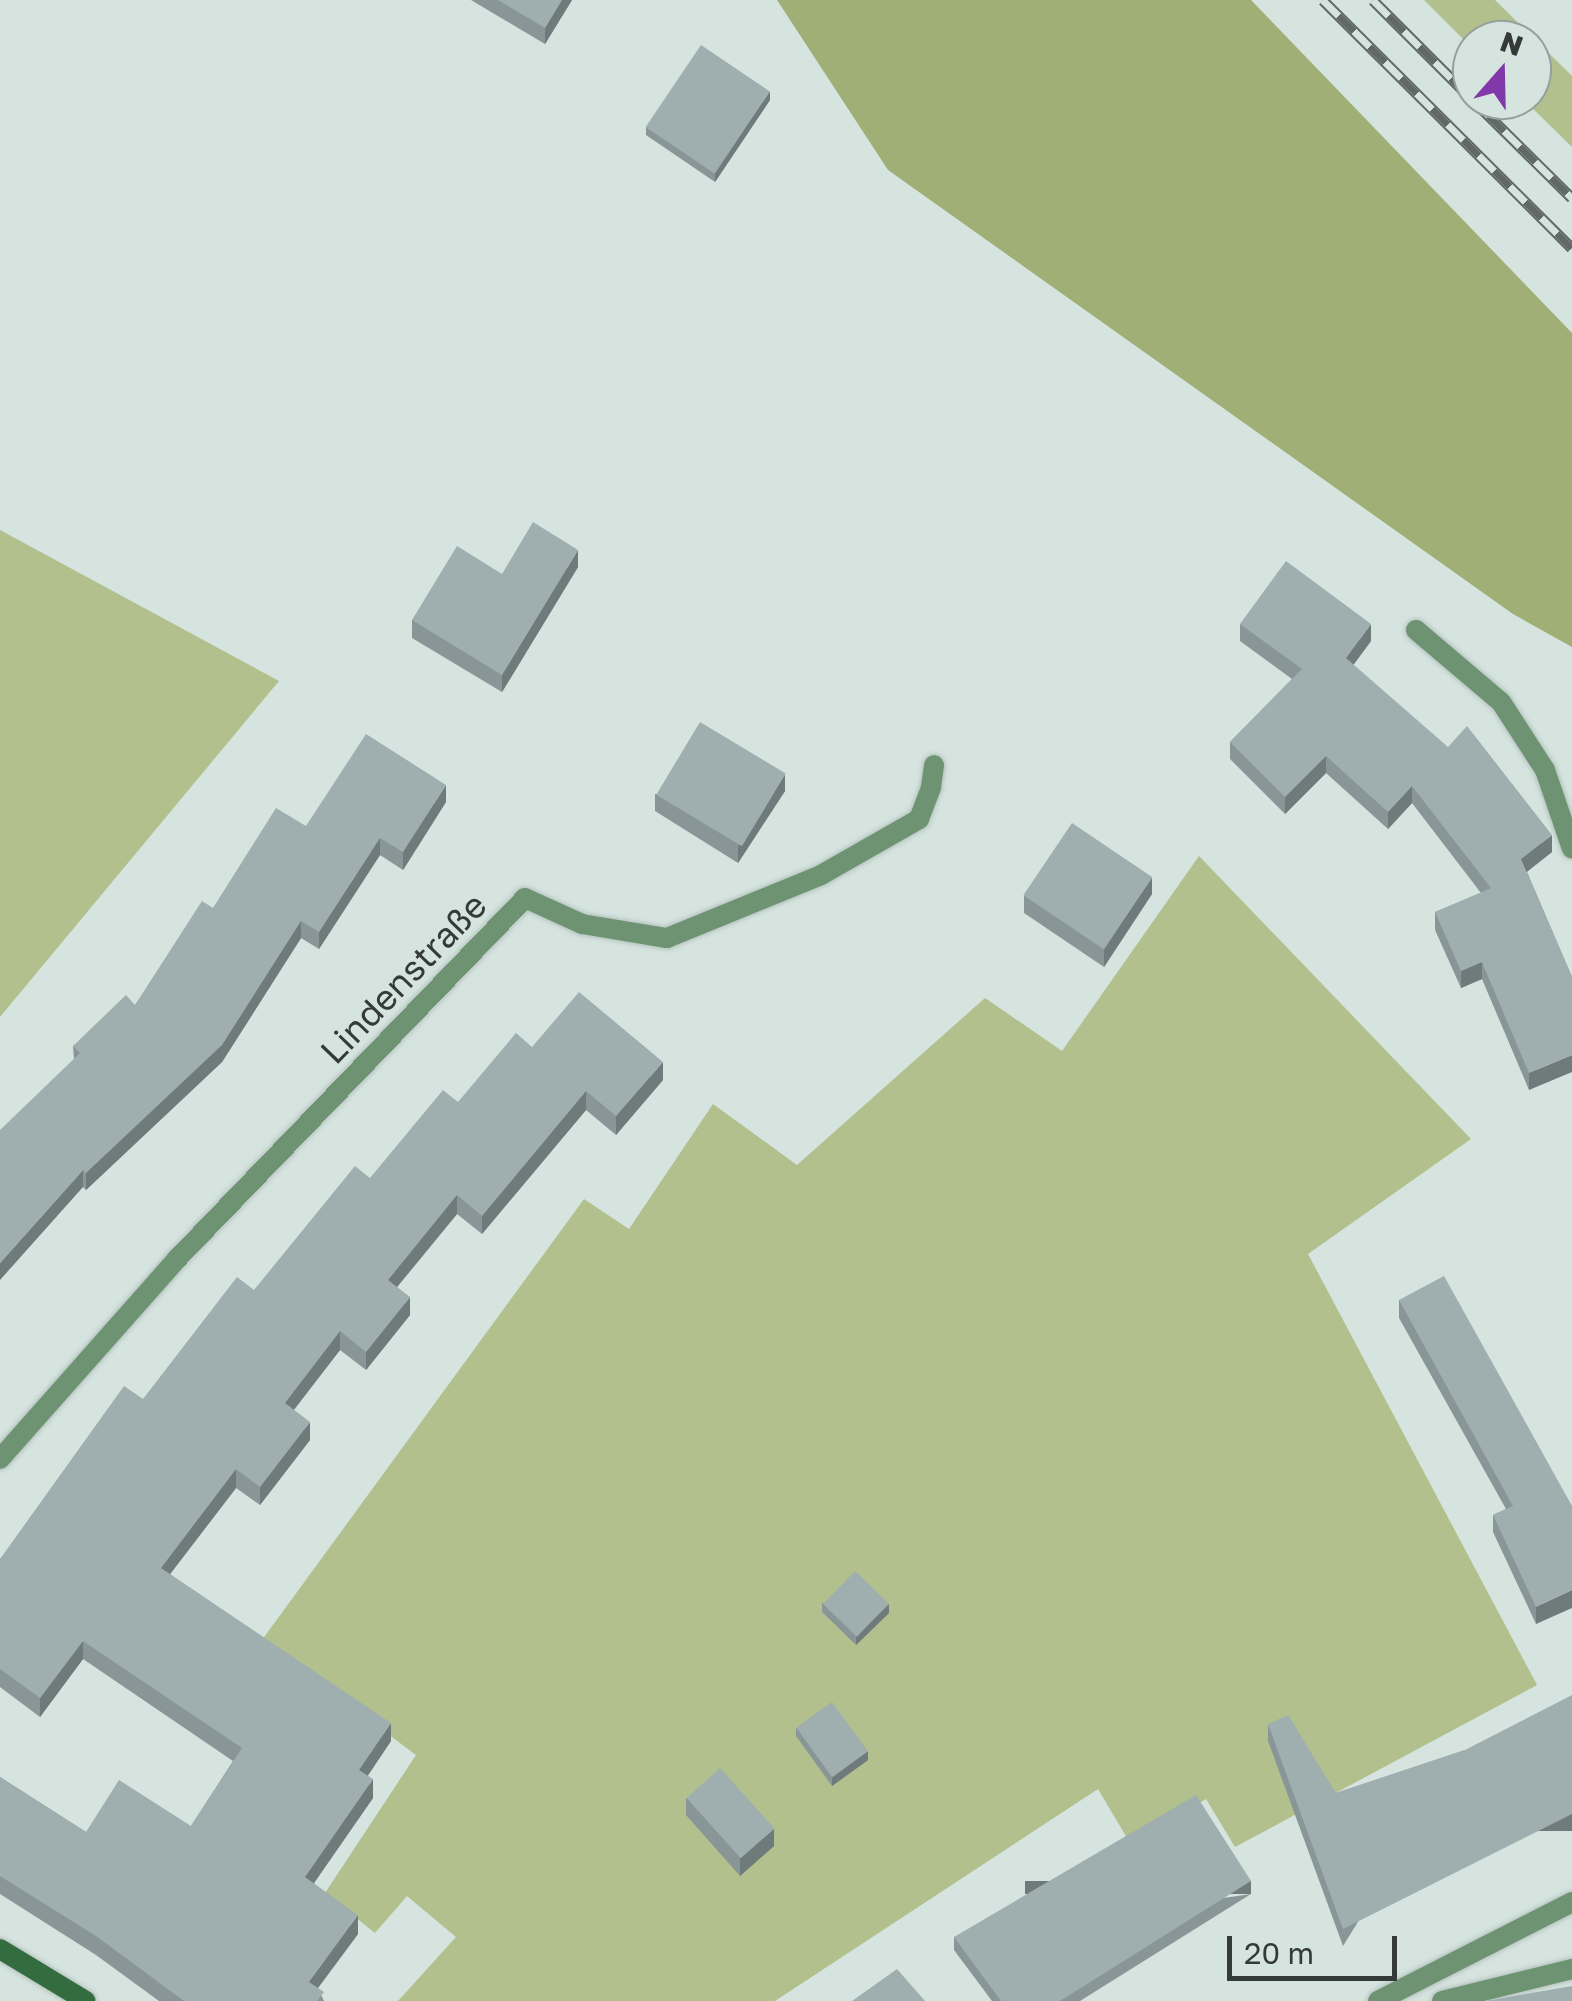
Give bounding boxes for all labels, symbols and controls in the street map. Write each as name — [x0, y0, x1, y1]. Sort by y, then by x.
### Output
north arrow — [1452, 20, 1552, 120]
text: N — [1496, 24, 1527, 62]
street label: Lindenstraße — [311, 884, 495, 1072]
scale bar — [1232, 1916, 1402, 1978]
text: 20 m — [1244, 1935, 1314, 1971]

